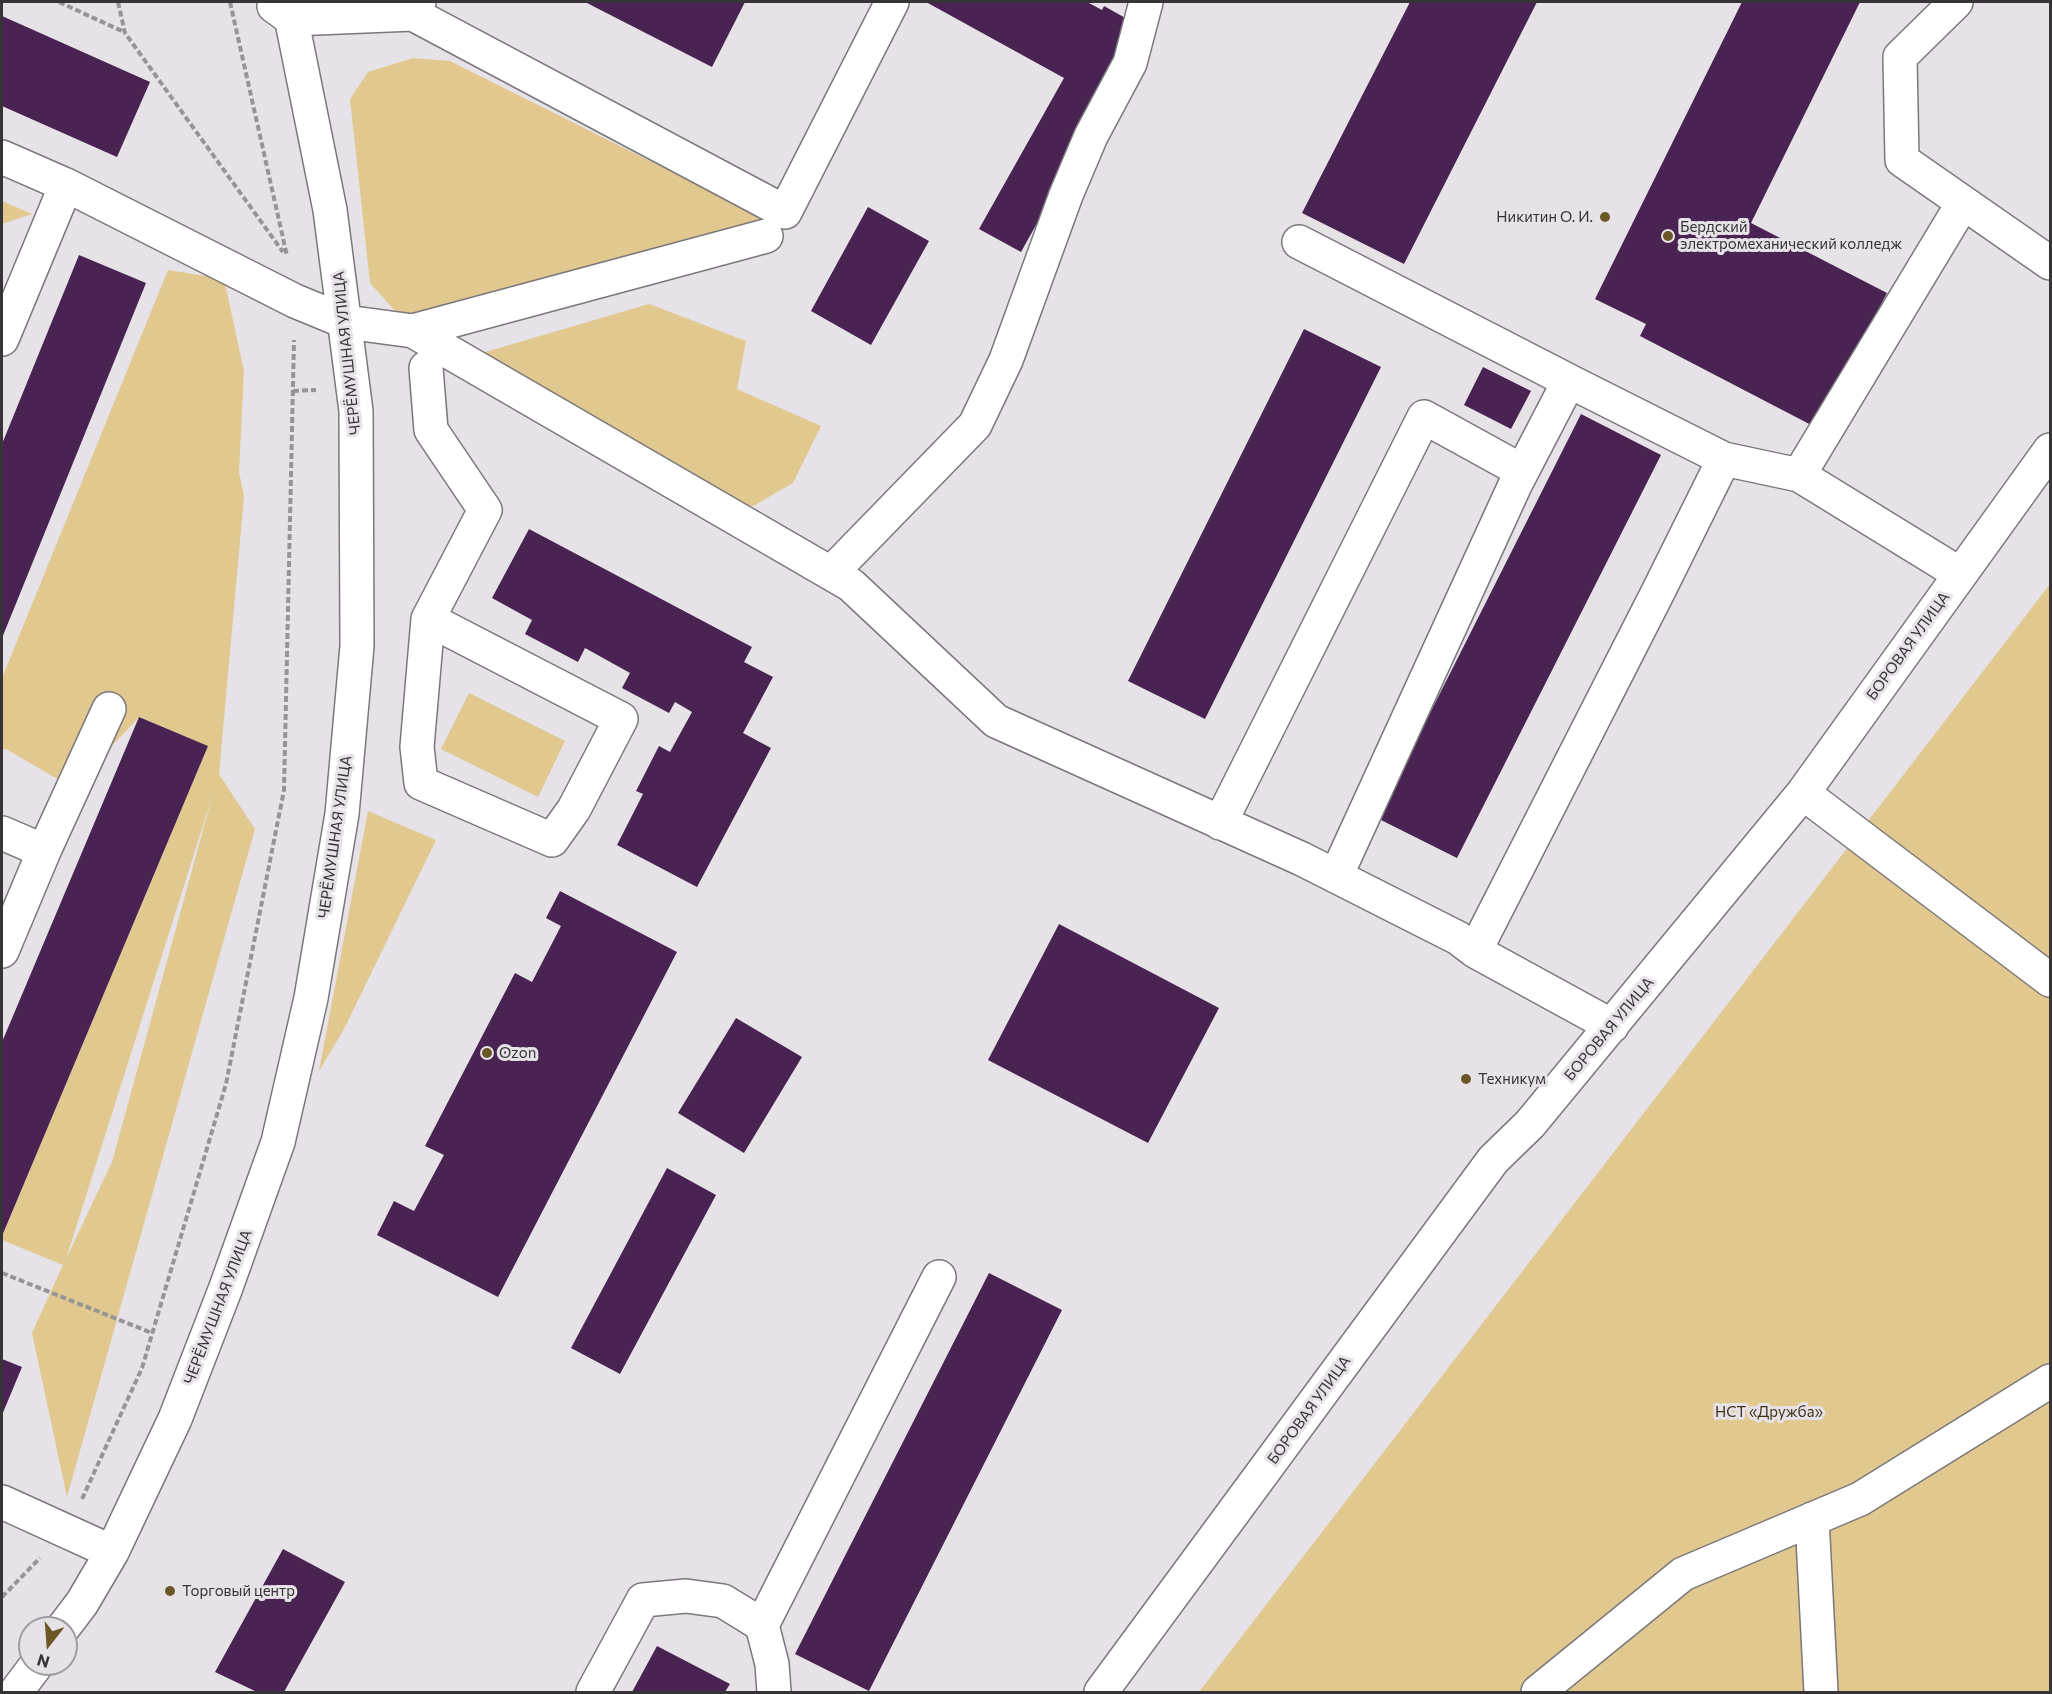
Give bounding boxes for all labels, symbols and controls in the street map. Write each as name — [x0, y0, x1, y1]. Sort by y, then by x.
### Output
place label: Никитин О. И. — [1496, 208, 1593, 226]
marker: Никитин О. И. — [1598, 210, 1612, 224]
place label: Бердский электромеханический колледж — [1680, 218, 1902, 253]
marker: Бердский электромеханический колледж — [1661, 229, 1675, 243]
street label: ЧЕРЁМУШНАЯ УЛИЦА — [329, 270, 365, 436]
street label: БОРОВАЯ УЛИЦА — [1863, 588, 1953, 704]
street label: ЧЕРЁМУШНАЯ УЛИЦА — [315, 754, 355, 920]
street label: БОРОВАЯ УЛИЦА — [1561, 974, 1657, 1084]
place label: Ozon — [499, 1044, 536, 1062]
marker: Ozon — [480, 1046, 494, 1060]
place label: Техникум — [1478, 1070, 1546, 1088]
marker: Техникум — [1459, 1072, 1473, 1086]
street label: ЧЕРЁМУШНАЯ УЛИЦА — [180, 1227, 256, 1387]
street label: БОРОВАЯ УЛИЦА — [1264, 1352, 1354, 1468]
park label: НСТ «Дружба» — [1715, 1403, 1823, 1421]
place label: Торговый центр — [182, 1582, 295, 1600]
marker: Торговый центр — [163, 1584, 177, 1598]
north arrow — [18, 1616, 78, 1676]
text: N — [35, 1651, 52, 1673]

